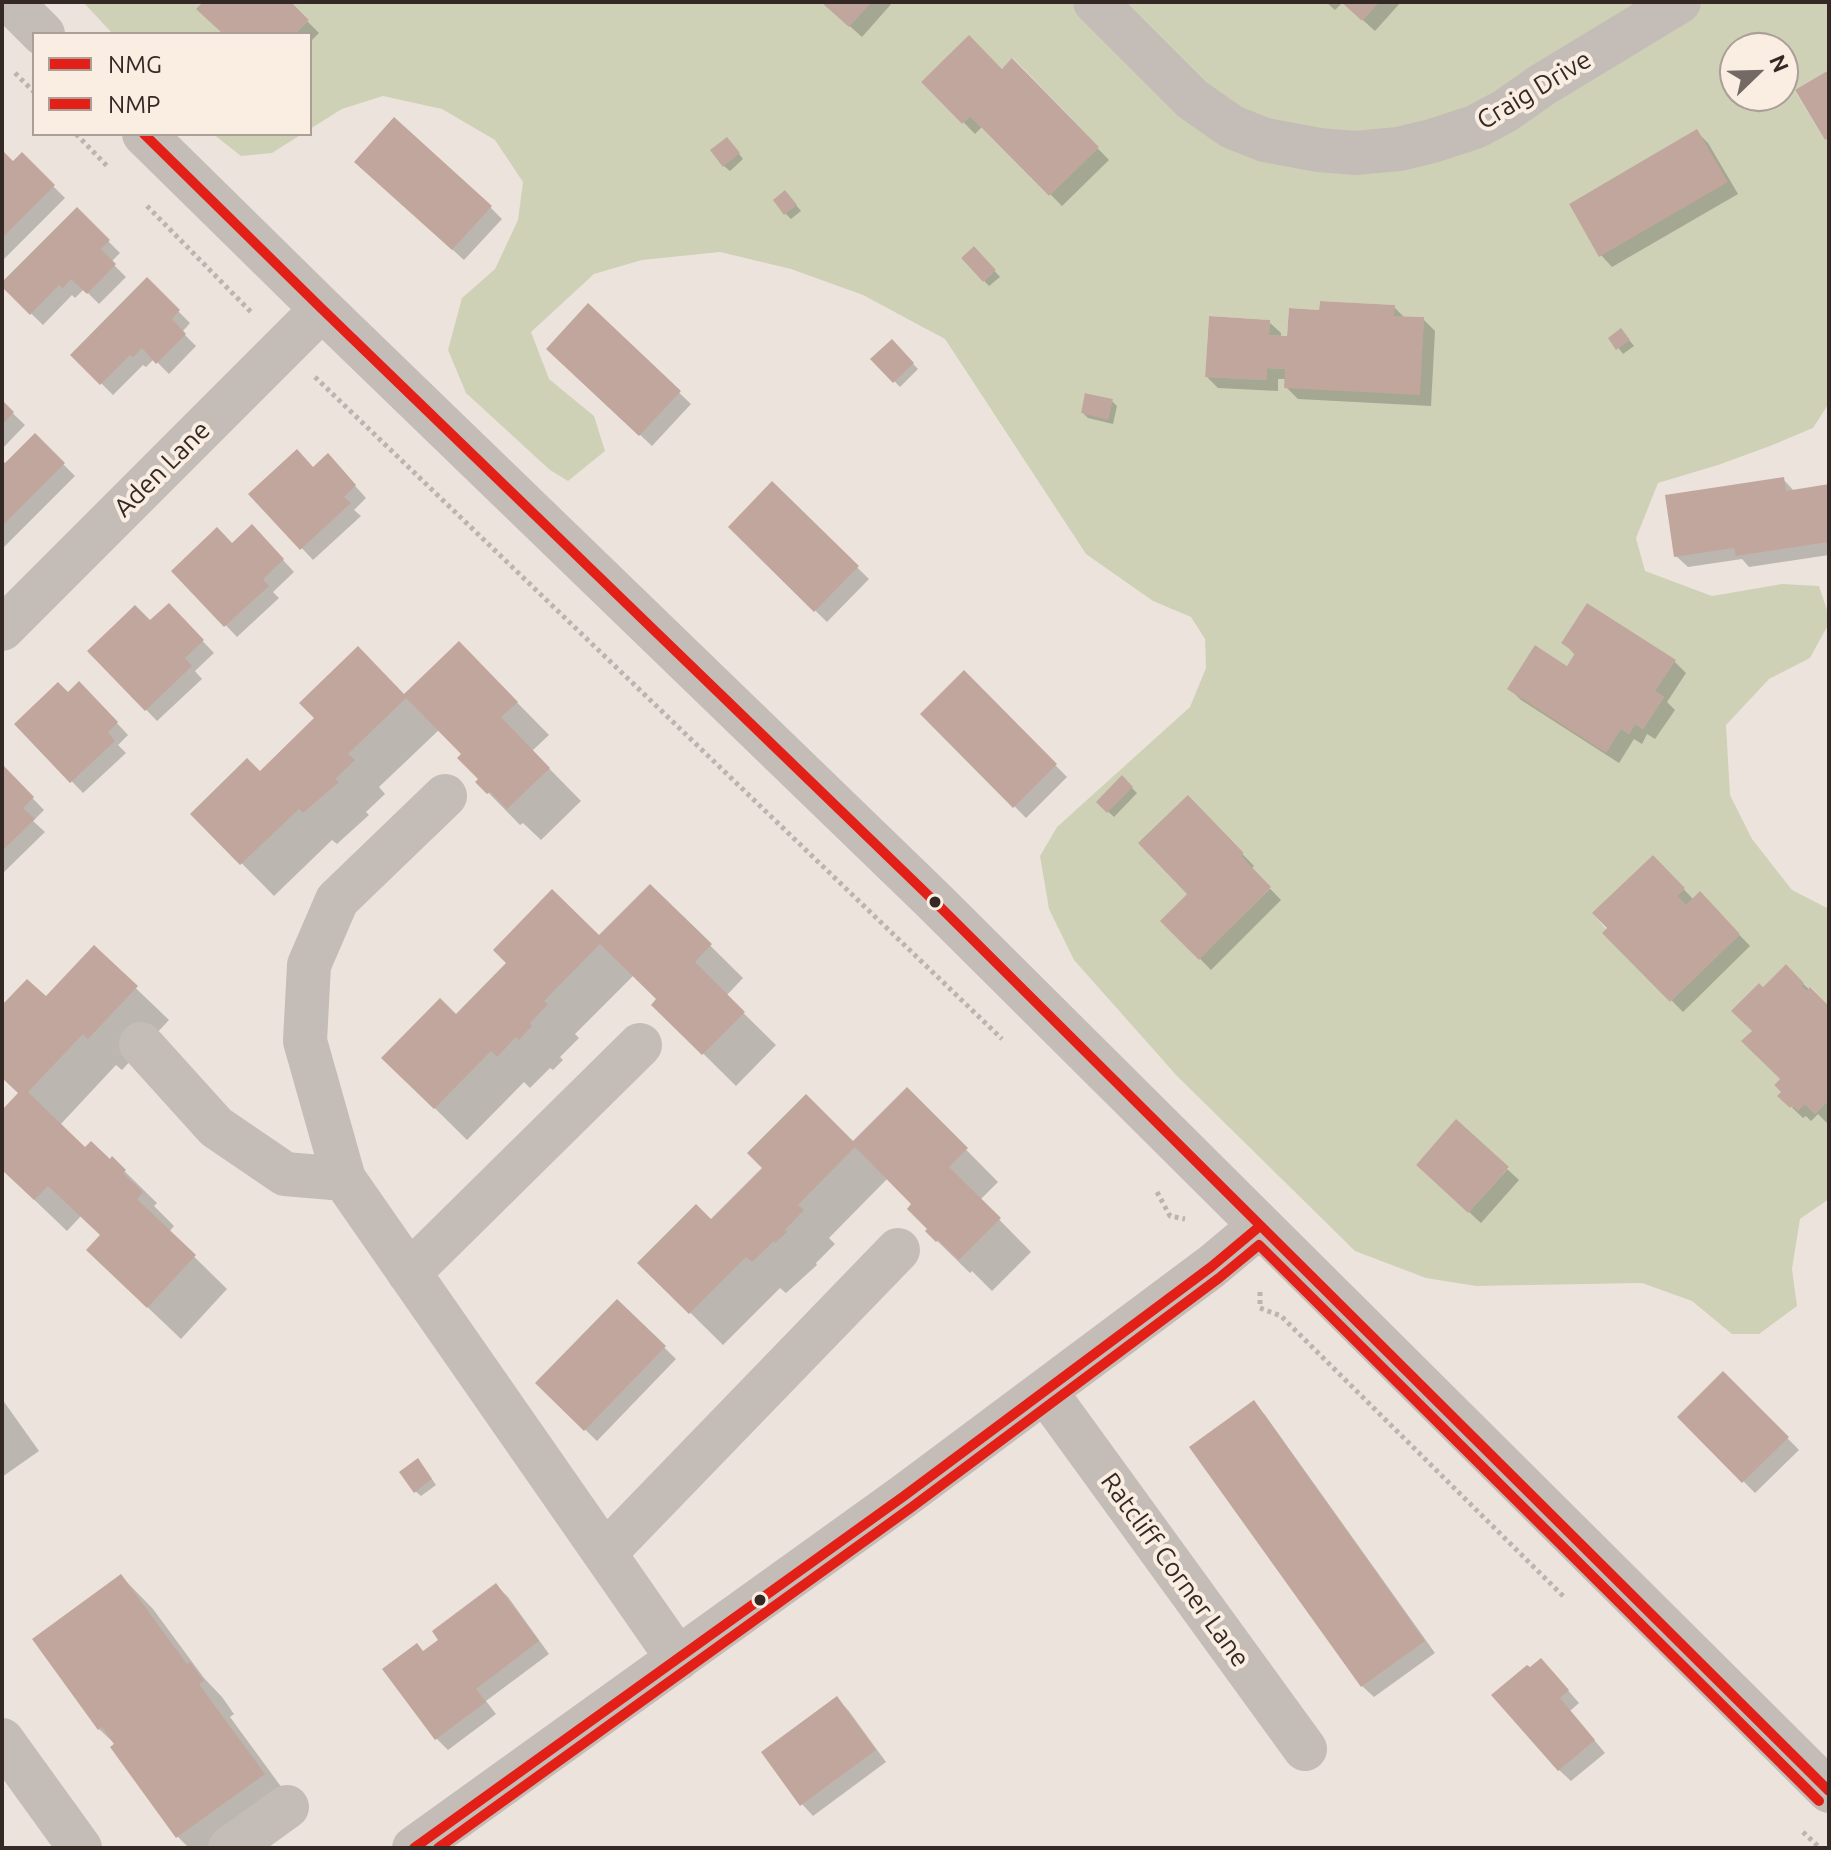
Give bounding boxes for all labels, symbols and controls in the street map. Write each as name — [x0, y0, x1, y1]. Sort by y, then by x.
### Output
legend — [32, 32, 312, 136]
north arrow — [1719, 32, 1799, 112]
street label: Craig Drive — [1471, 44, 1597, 136]
text: NMG — [108, 51, 162, 78]
text: N — [1765, 51, 1794, 76]
text: NMP — [108, 91, 160, 118]
street label: Aden Lane — [107, 414, 217, 524]
unlabelled marker — [927, 894, 943, 910]
street label: Ratcliff Corner Lane — [1094, 1467, 1256, 1673]
unlabelled marker — [752, 1592, 768, 1608]

